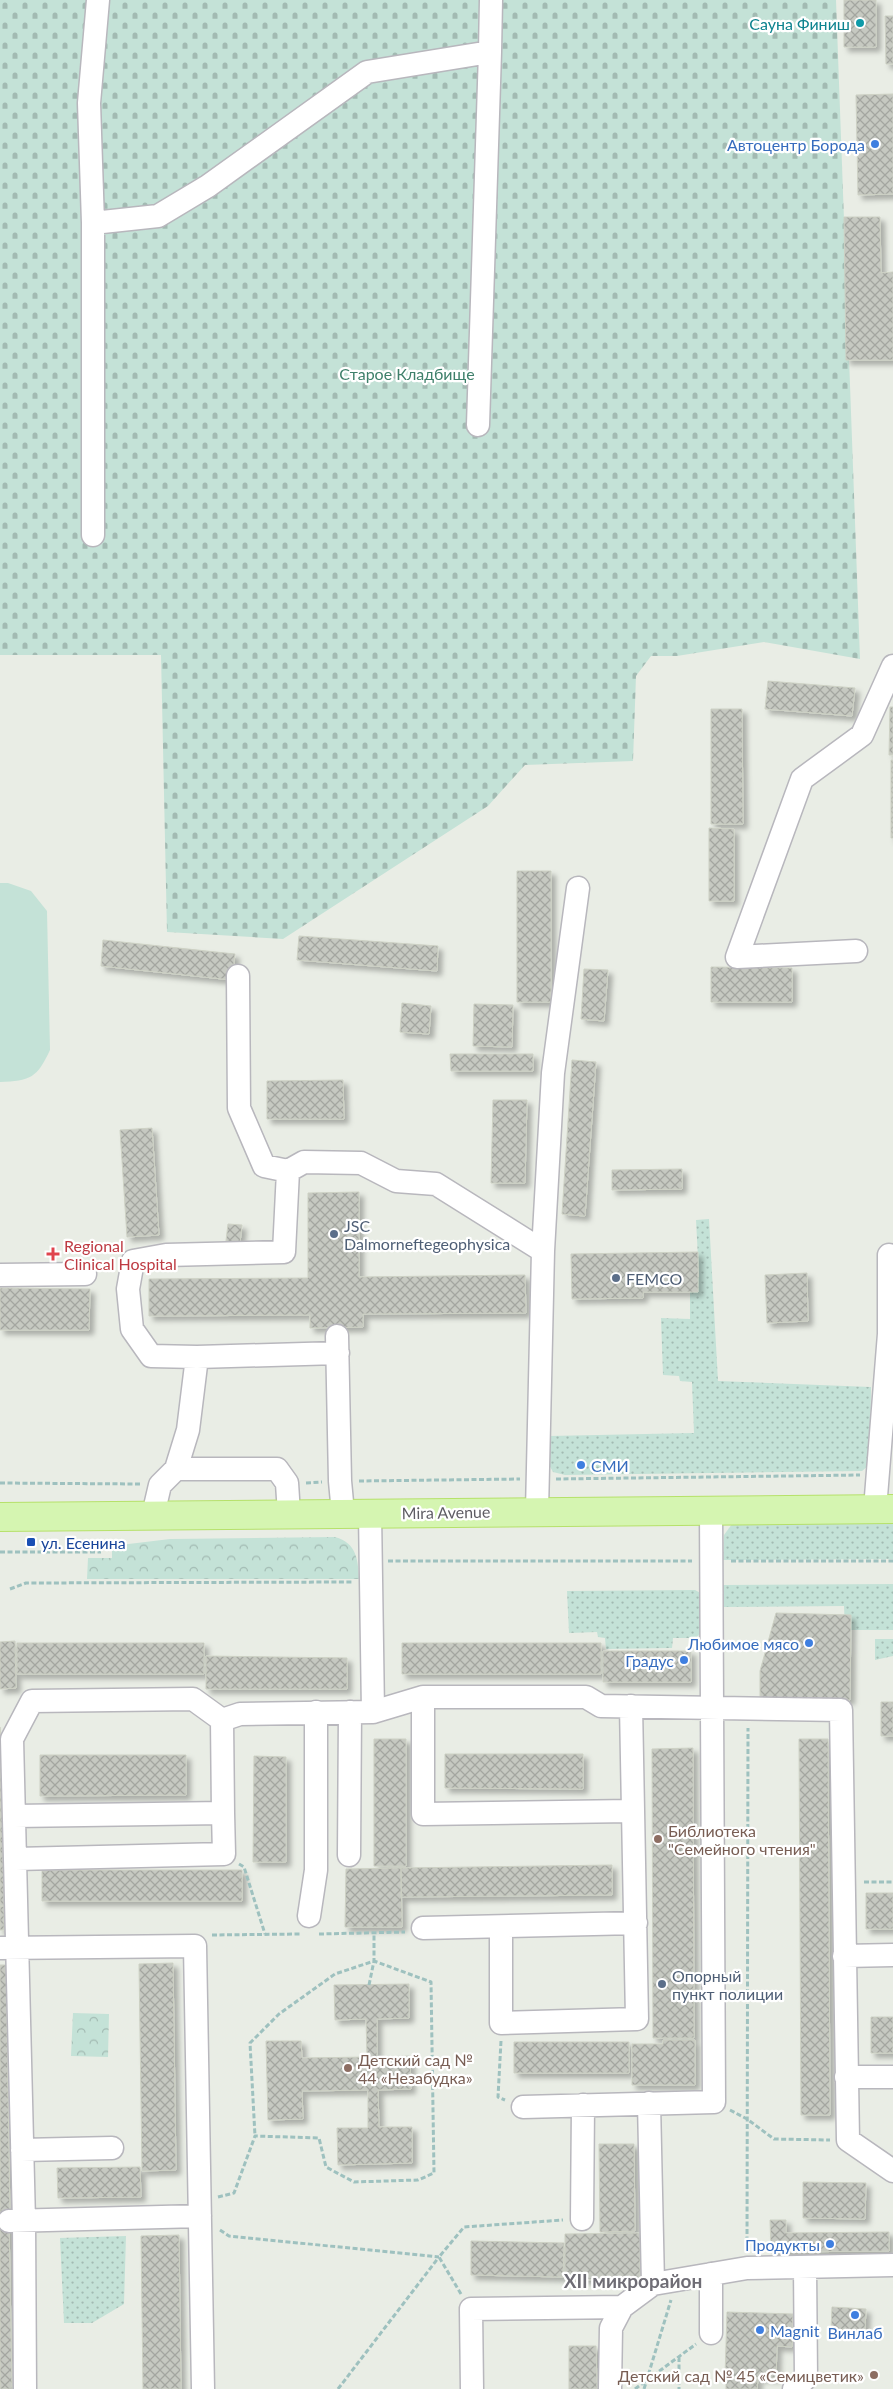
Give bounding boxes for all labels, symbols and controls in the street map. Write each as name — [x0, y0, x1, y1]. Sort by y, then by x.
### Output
place label: Сауна Финиш — [749, 14, 850, 33]
marker: Сауна Финиш — [854, 17, 866, 29]
place label: Автоцентр Борода — [727, 135, 865, 154]
marker: Автоцентр Борода — [869, 138, 881, 150]
park label: Старое Кладбище — [339, 364, 475, 383]
place label: JSC Dalmorneftegeophysica — [344, 1216, 510, 1253]
marker: JSC Dalmorneftegeophysica — [328, 1228, 340, 1240]
place label: Regional Clinical Hospital — [64, 1236, 177, 1273]
marker: Regional Clinical Hospital — [46, 1247, 60, 1261]
place label: FEMCO — [626, 1269, 683, 1288]
marker: FEMCO — [610, 1272, 622, 1284]
place label: СМИ — [591, 1456, 629, 1475]
marker: СМИ — [575, 1459, 587, 1471]
street label: Mira Avenue — [401, 1502, 491, 1522]
place label: ул. Есенина — [41, 1533, 126, 1552]
marker: ул. Есенина — [25, 1536, 37, 1548]
place label: Любимое мясо — [687, 1634, 799, 1653]
marker: Любимое мясо — [803, 1637, 815, 1649]
place label: Градус — [625, 1651, 674, 1670]
marker: Градус — [678, 1654, 690, 1666]
place label: Библиотека "Семейного чтения" — [668, 1821, 816, 1858]
marker: Библиотека "Семейного чтения" — [652, 1833, 664, 1845]
place label: Опорный пункт полиции — [672, 1966, 783, 2003]
marker: Опорный пункт полиции — [656, 1978, 668, 1990]
place label: Детский сад № 44 «Незабудка» — [358, 2050, 473, 2087]
marker: Детский сад № 44 «Незабудка» — [342, 2062, 354, 2074]
place label: Продукты — [745, 2235, 820, 2254]
marker: Продукты — [824, 2238, 836, 2250]
district label: XII микрорайон — [564, 2269, 702, 2292]
marker: Винлаб — [849, 2309, 861, 2321]
place label: Magnit — [770, 2321, 820, 2340]
place label: Винлаб — [827, 2323, 883, 2342]
marker: Magnit — [754, 2324, 766, 2336]
place label: Детский сад № 45 «Семицветик» — [618, 2366, 864, 2385]
marker: Детский сад № 45 «Семицветик» — [868, 2369, 880, 2381]

